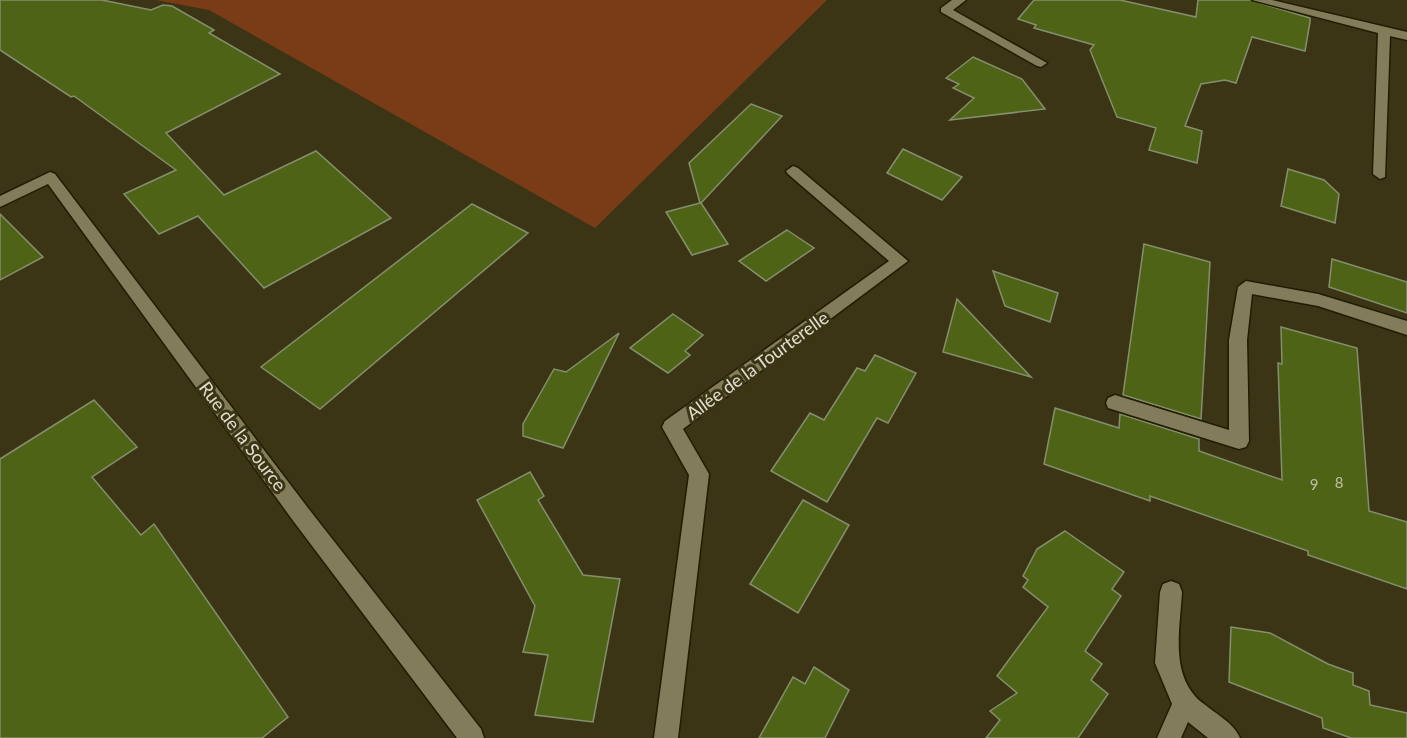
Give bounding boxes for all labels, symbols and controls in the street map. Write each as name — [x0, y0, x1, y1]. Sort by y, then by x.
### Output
street label: Allée de la Tourterelle — [682, 306, 832, 424]
street label: Rue de la Source — [195, 377, 291, 495]
house number: 8 — [1335, 473, 1343, 491]
house number: 9 — [1310, 475, 1318, 493]

